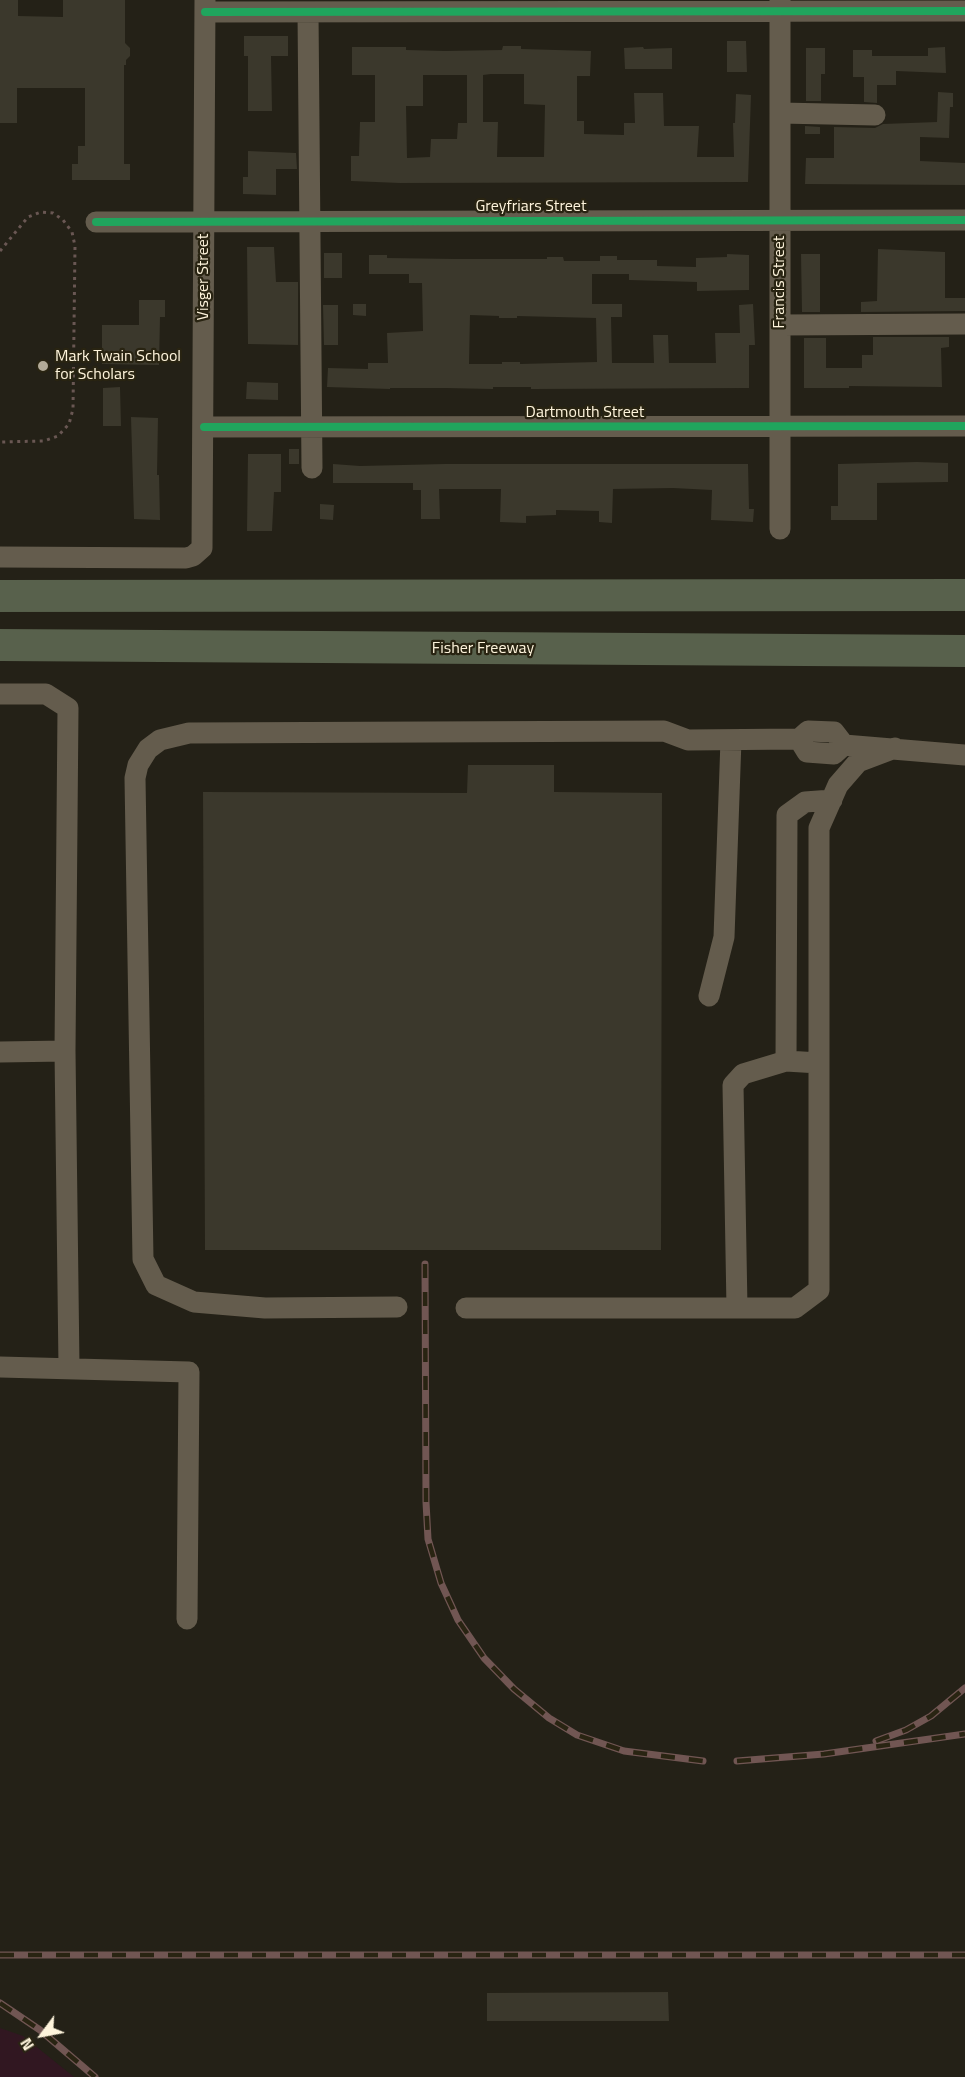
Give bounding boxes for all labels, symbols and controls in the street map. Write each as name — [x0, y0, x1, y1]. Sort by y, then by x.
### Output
street label: Greyfriars Street — [476, 197, 586, 217]
street label: Visger Street — [194, 234, 214, 320]
street label: Francis Street — [770, 236, 790, 328]
place label: Mark Twain School for Scholars — [55, 347, 181, 385]
marker: Mark Twain School for Scholars — [36, 359, 50, 373]
street label: Dartmouth Street — [526, 403, 644, 423]
street label: Fisher Freeway — [432, 639, 534, 659]
north arrow — [12, 2005, 72, 2065]
text: N — [14, 2033, 40, 2056]

